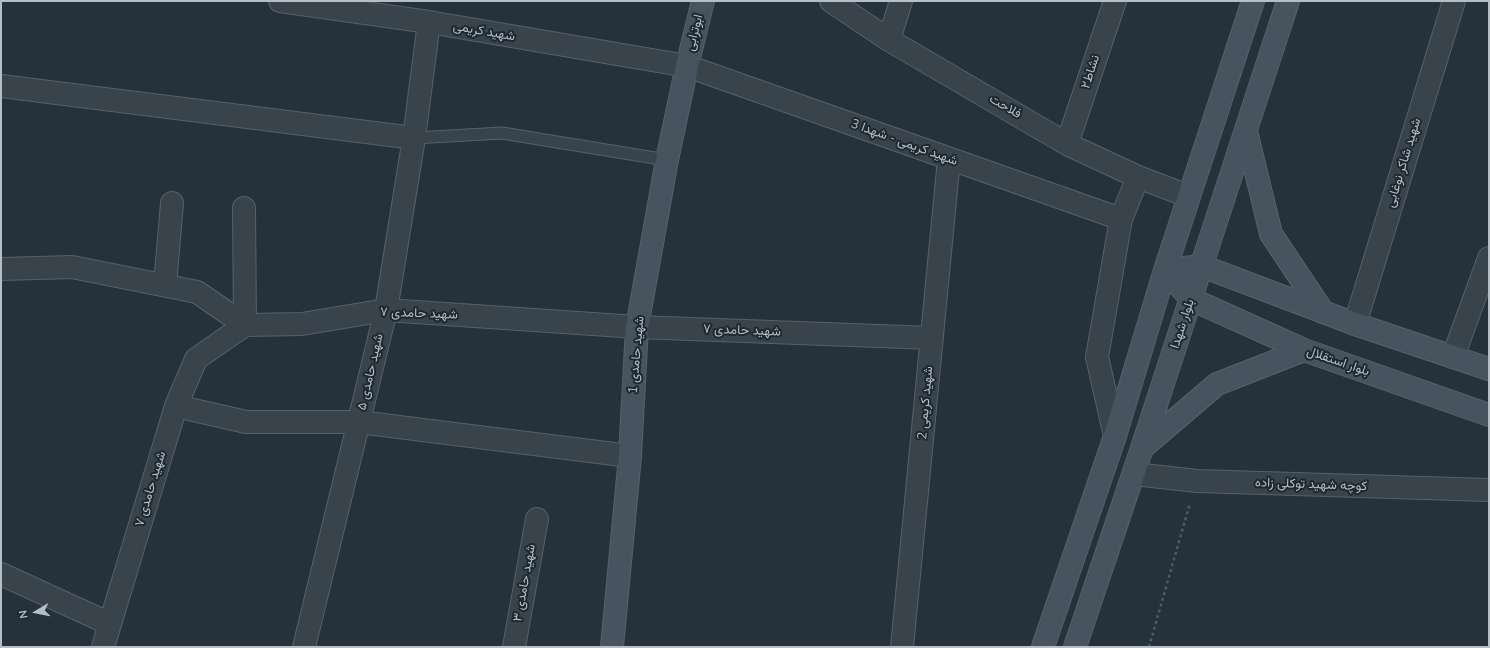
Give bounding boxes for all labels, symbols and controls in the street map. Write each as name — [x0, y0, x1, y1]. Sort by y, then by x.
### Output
street label: ابوترابی — [683, 13, 707, 53]
street label: شهید کریمی — [452, 19, 516, 45]
street label: نشاط۲ — [1078, 53, 1104, 91]
street label: فلاحت — [986, 92, 1024, 122]
street label: شهيد کريمی - شهدا 3 — [848, 116, 960, 170]
street label: شهید شاکر نوغابی — [1383, 116, 1425, 210]
street label: بلوار شهدا — [1168, 297, 1198, 351]
street label: شهید حامدی ۷ — [380, 305, 458, 323]
street label: شهيد حامدی 1 — [626, 315, 648, 395]
street label: شهید حامدی ۷ — [703, 322, 781, 340]
street label: شهید حامدی ۵ — [355, 332, 387, 412]
street label: بلوار استقلال — [1305, 344, 1371, 380]
street label: شهيد کريمی 2 — [915, 366, 937, 440]
street label: شهید حامدی ۷ — [132, 450, 170, 528]
street label: کوچه شهید توکلی زاده — [1255, 475, 1367, 495]
street label: شهید حامدی ۳ — [510, 543, 540, 623]
north arrow — [16, 592, 56, 632]
text: N — [16, 609, 32, 620]

